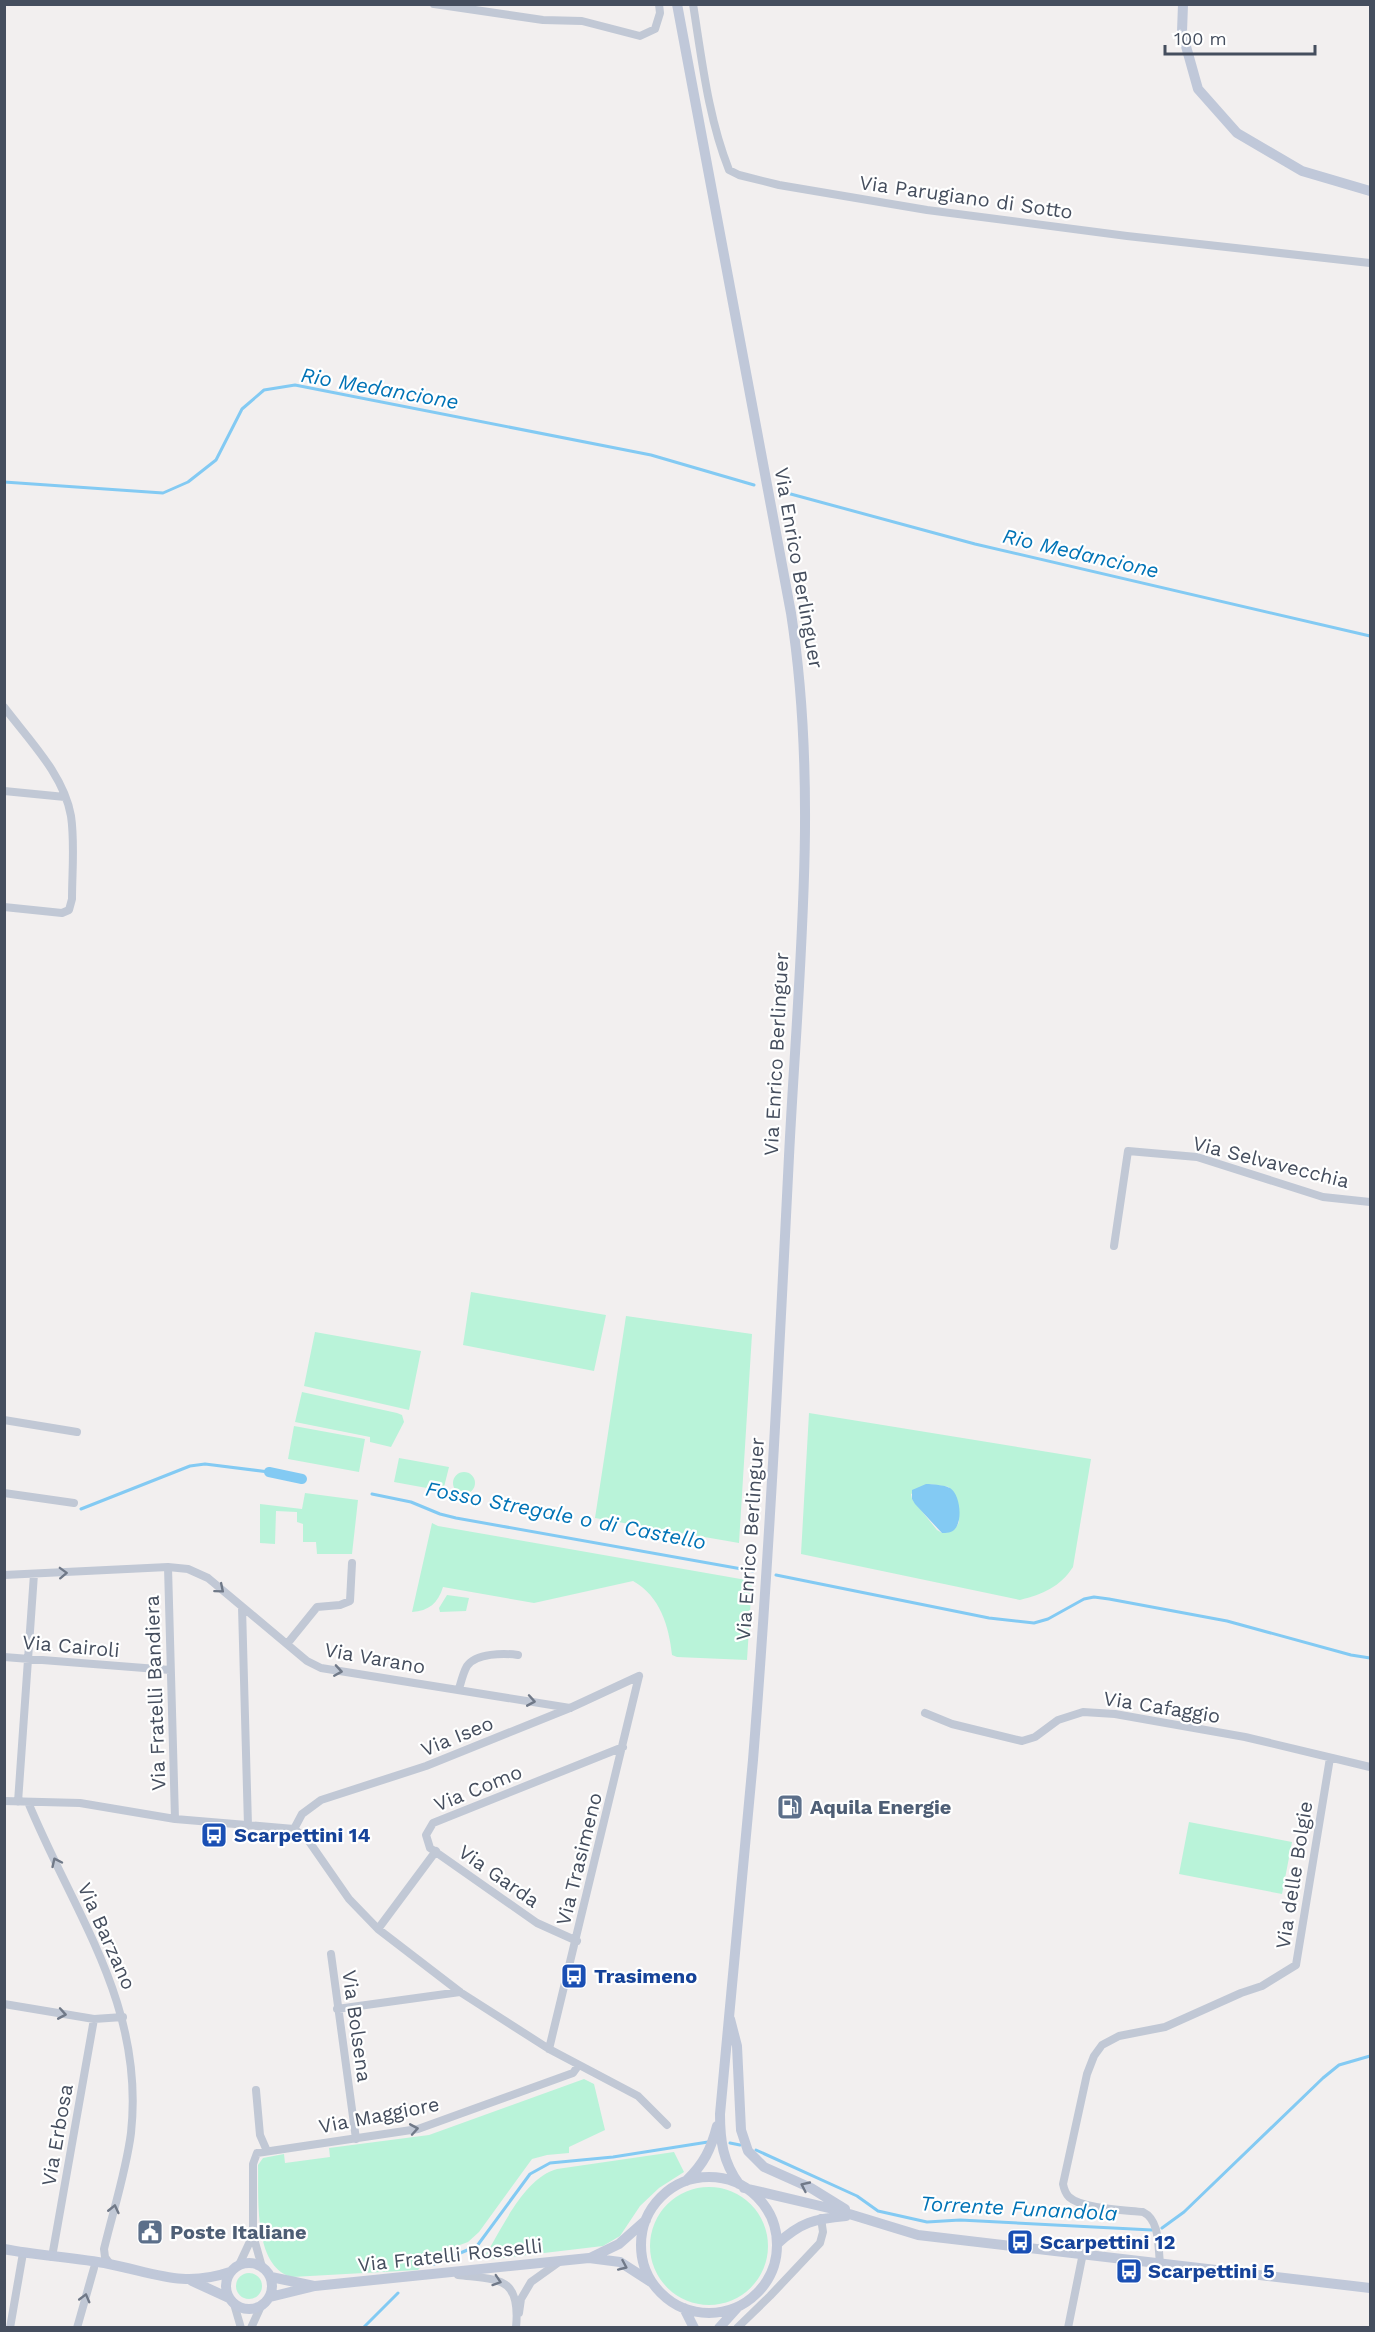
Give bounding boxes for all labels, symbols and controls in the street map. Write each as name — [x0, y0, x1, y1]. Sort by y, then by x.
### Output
scale bar — [1165, 18, 1315, 56]
text: 100 m — [1174, 28, 1227, 49]
street label: Via Parugiano di Sotto — [858, 170, 1074, 224]
water label: Rio Medancione — [299, 362, 461, 414]
street label: Via Enrico Berlinguer — [769, 466, 829, 670]
water label: Rio Medancione — [1000, 523, 1162, 583]
street label: Via Enrico Berlinguer — [759, 952, 793, 1156]
street label: Via Selvavecchia — [1190, 1131, 1352, 1193]
street label: Via Enrico Berlinguer — [731, 1436, 769, 1642]
water label: Fosso Stregale o di Castello — [424, 1476, 708, 1554]
one-way arrow — [58, 1566, 67, 1579]
one-way arrow — [213, 1581, 224, 1592]
street label: Via Fratelli Bandiera — [140, 1595, 170, 1791]
street label: Via Cairoli — [21, 1630, 121, 1662]
street label: Via Varano — [323, 1637, 427, 1679]
one-way arrow — [333, 1664, 343, 1676]
street label: Via Cafaggio — [1102, 1686, 1222, 1728]
one-way arrow — [525, 1694, 535, 1707]
street label: Via Iseo — [417, 1711, 497, 1761]
street label: Via Como — [431, 1760, 525, 1816]
street label: Via Trasimeno — [551, 1790, 607, 1928]
fuel station icon: Aquila Energie — [775, 1792, 805, 1822]
place label: Aquila Energie — [810, 1795, 951, 1819]
street label: Via delle Bolgie — [1270, 1799, 1318, 1951]
bus stop icon: Scarpettini 14 — [199, 1820, 229, 1850]
place label: Scarpettini 14 — [234, 1823, 370, 1847]
street label: Via Garda — [454, 1839, 544, 1913]
one-way arrow — [51, 1858, 63, 1869]
street label: Via Barzano — [73, 1879, 141, 1993]
bus stop icon: Trasimeno — [559, 1961, 589, 1991]
place label: Trasimeno — [594, 1964, 697, 1988]
street label: Via Bolsena — [337, 1968, 377, 2084]
one-way arrow — [58, 2007, 67, 2019]
street label: Via Erbosa — [36, 2082, 78, 2188]
street label: Via Maggiore — [317, 2092, 441, 2138]
one-way arrow — [408, 2123, 418, 2136]
one-way arrow — [800, 2181, 811, 2193]
water label: Torrente Funandola — [920, 2190, 1118, 2226]
one-way arrow — [106, 2204, 119, 2214]
public building icon: Poste Italiane — [135, 2217, 165, 2247]
place label: Poste Italiane — [170, 2220, 307, 2244]
bus stop icon: Scarpettini 12 — [1005, 2227, 1035, 2257]
place label: Scarpettini 12 — [1040, 2230, 1175, 2254]
street label: Via Fratelli Rosselli — [356, 2233, 544, 2277]
bus stop icon: Scarpettini 5 — [1114, 2256, 1144, 2286]
one-way arrow — [617, 2258, 628, 2270]
place label: Scarpettini 5 — [1148, 2259, 1275, 2283]
one-way arrow — [491, 2274, 501, 2286]
one-way arrow — [78, 2293, 90, 2303]

